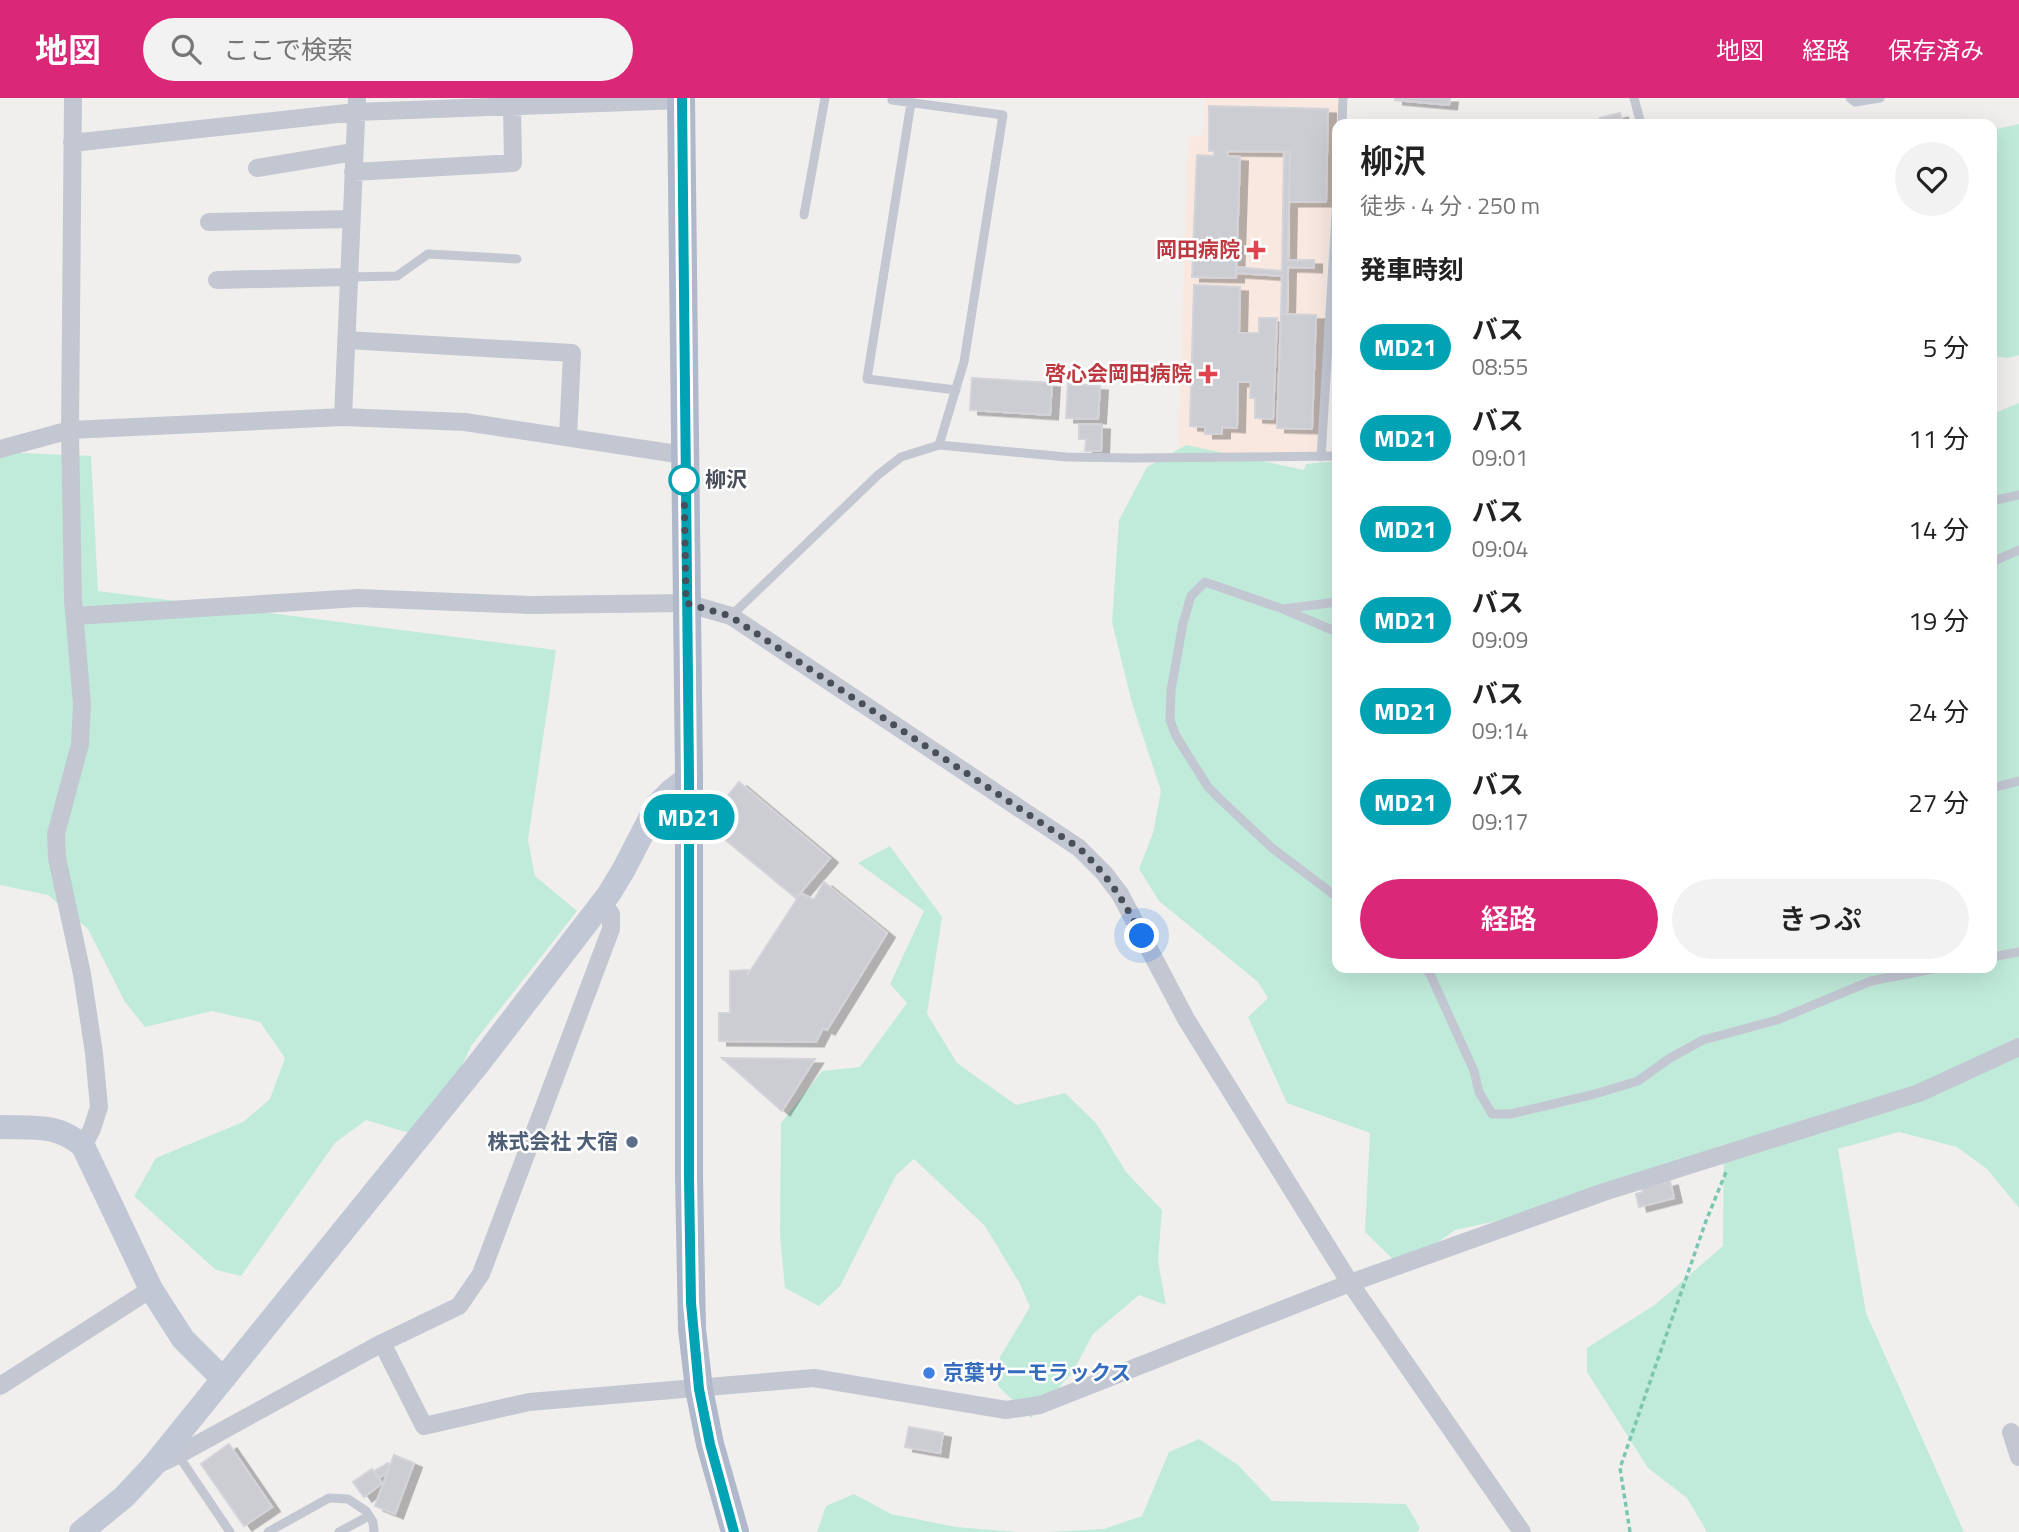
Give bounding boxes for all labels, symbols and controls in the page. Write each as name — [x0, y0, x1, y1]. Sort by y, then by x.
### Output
search box — [143, 18, 633, 81]
text: 地図 — [35, 25, 101, 75]
icon: search — [167, 30, 205, 68]
text: ここで検索 — [223, 30, 353, 69]
text: 地図 — [1716, 32, 1764, 68]
text: 経路 — [1802, 32, 1850, 68]
text: 保存済み — [1888, 32, 1984, 68]
text: 柳沢 — [1360, 136, 1426, 186]
button: heart — [1895, 142, 1969, 216]
text: 徒歩 · 4 分 · 250 m — [1360, 188, 1540, 223]
place label: 岡田病院 — [1156, 233, 1240, 265]
marker: 岡田病院 — [1246, 240, 1266, 260]
text: 発車時刻 — [1360, 250, 1464, 289]
text: バス — [1472, 310, 1524, 349]
text: 5 分 — [1923, 328, 1969, 367]
text: MD21 — [1374, 329, 1437, 365]
text: 08:55 — [1472, 349, 1528, 384]
place label: 啓心会岡田病院 — [1045, 357, 1192, 389]
marker: 啓心会岡田病院 — [1198, 364, 1218, 384]
text: バス — [1472, 401, 1524, 440]
text: 11 分 — [1908, 419, 1969, 458]
text: MD21 — [1374, 420, 1437, 456]
text: 09:01 — [1472, 440, 1528, 475]
place label: 柳沢 — [705, 463, 747, 495]
marker: 柳沢 — [669, 465, 699, 495]
text: バス — [1472, 492, 1524, 531]
text: 14 分 — [1908, 510, 1969, 549]
text: MD21 — [1374, 511, 1437, 547]
text: 09:04 — [1472, 531, 1528, 566]
text: バス — [1472, 583, 1524, 622]
text: 19 分 — [1908, 601, 1969, 640]
text: MD21 — [1374, 602, 1437, 638]
text: 09:09 — [1472, 622, 1528, 657]
text: バス — [1472, 674, 1524, 713]
text: 24 分 — [1908, 692, 1969, 731]
text: MD21 — [1374, 693, 1437, 729]
text: 09:14 — [1472, 713, 1528, 748]
text: バス — [1472, 765, 1524, 804]
text: 27 分 — [1908, 783, 1969, 822]
text: MD21 — [1374, 784, 1437, 820]
line badge: MD21 — [640, 794, 738, 840]
text: MD21 — [658, 799, 720, 835]
text: 09:17 — [1472, 804, 1528, 839]
button: 経路 — [1360, 879, 1658, 959]
button: きっぷ — [1672, 879, 1969, 959]
your location — [1124, 918, 1159, 953]
place label: 株式会社 大宿 — [487, 1125, 618, 1157]
marker: 株式会社 大宿 — [624, 1134, 640, 1150]
place label: 京葉サーモラックス — [943, 1356, 1131, 1388]
marker: 京葉サーモラックス — [921, 1365, 937, 1381]

